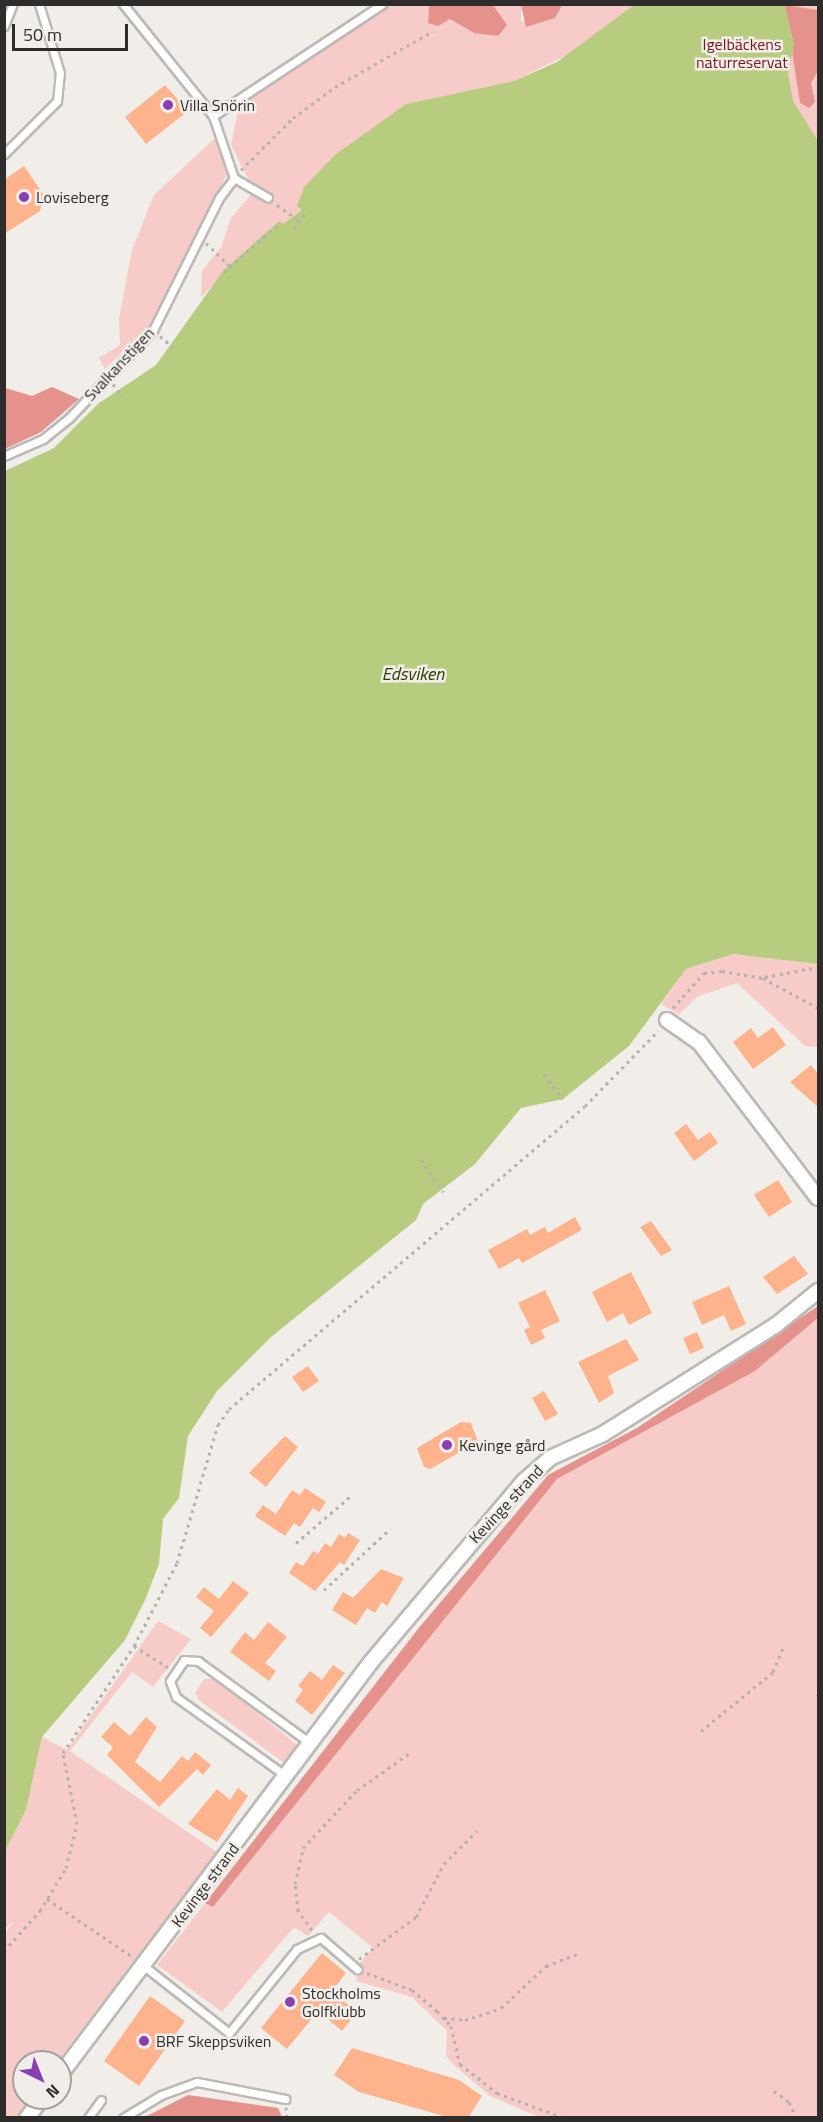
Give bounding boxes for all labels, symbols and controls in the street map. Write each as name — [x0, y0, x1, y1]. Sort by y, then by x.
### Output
scale bar — [15, 12, 130, 50]
text: 50 m — [23, 21, 62, 48]
park label: Igelbäckens naturreservat — [696, 34, 788, 72]
place label: Villa Snörin — [180, 95, 255, 115]
marker: Villa Snörin — [161, 98, 175, 112]
place label: Loviseberg — [36, 187, 109, 207]
marker: Loviseberg — [17, 190, 31, 204]
street label: Svalkanstigen — [80, 323, 158, 405]
water label: Edsviken — [382, 663, 444, 685]
place label: Kevinge gård — [459, 1435, 545, 1455]
marker: Kevinge gård — [440, 1438, 454, 1452]
street label: Kevinge strand — [465, 1461, 547, 1547]
street label: Kevinge strand — [167, 1839, 243, 1931]
place label: Stockholms Golfklubb — [302, 1983, 381, 2021]
marker: Stockholms Golfklubb — [283, 1995, 297, 2009]
place label: BRF Skeppsviken — [156, 2031, 271, 2051]
marker: BRF Skeppsviken — [137, 2034, 151, 2048]
north arrow — [12, 2050, 72, 2110]
text: N — [41, 2079, 65, 2104]

